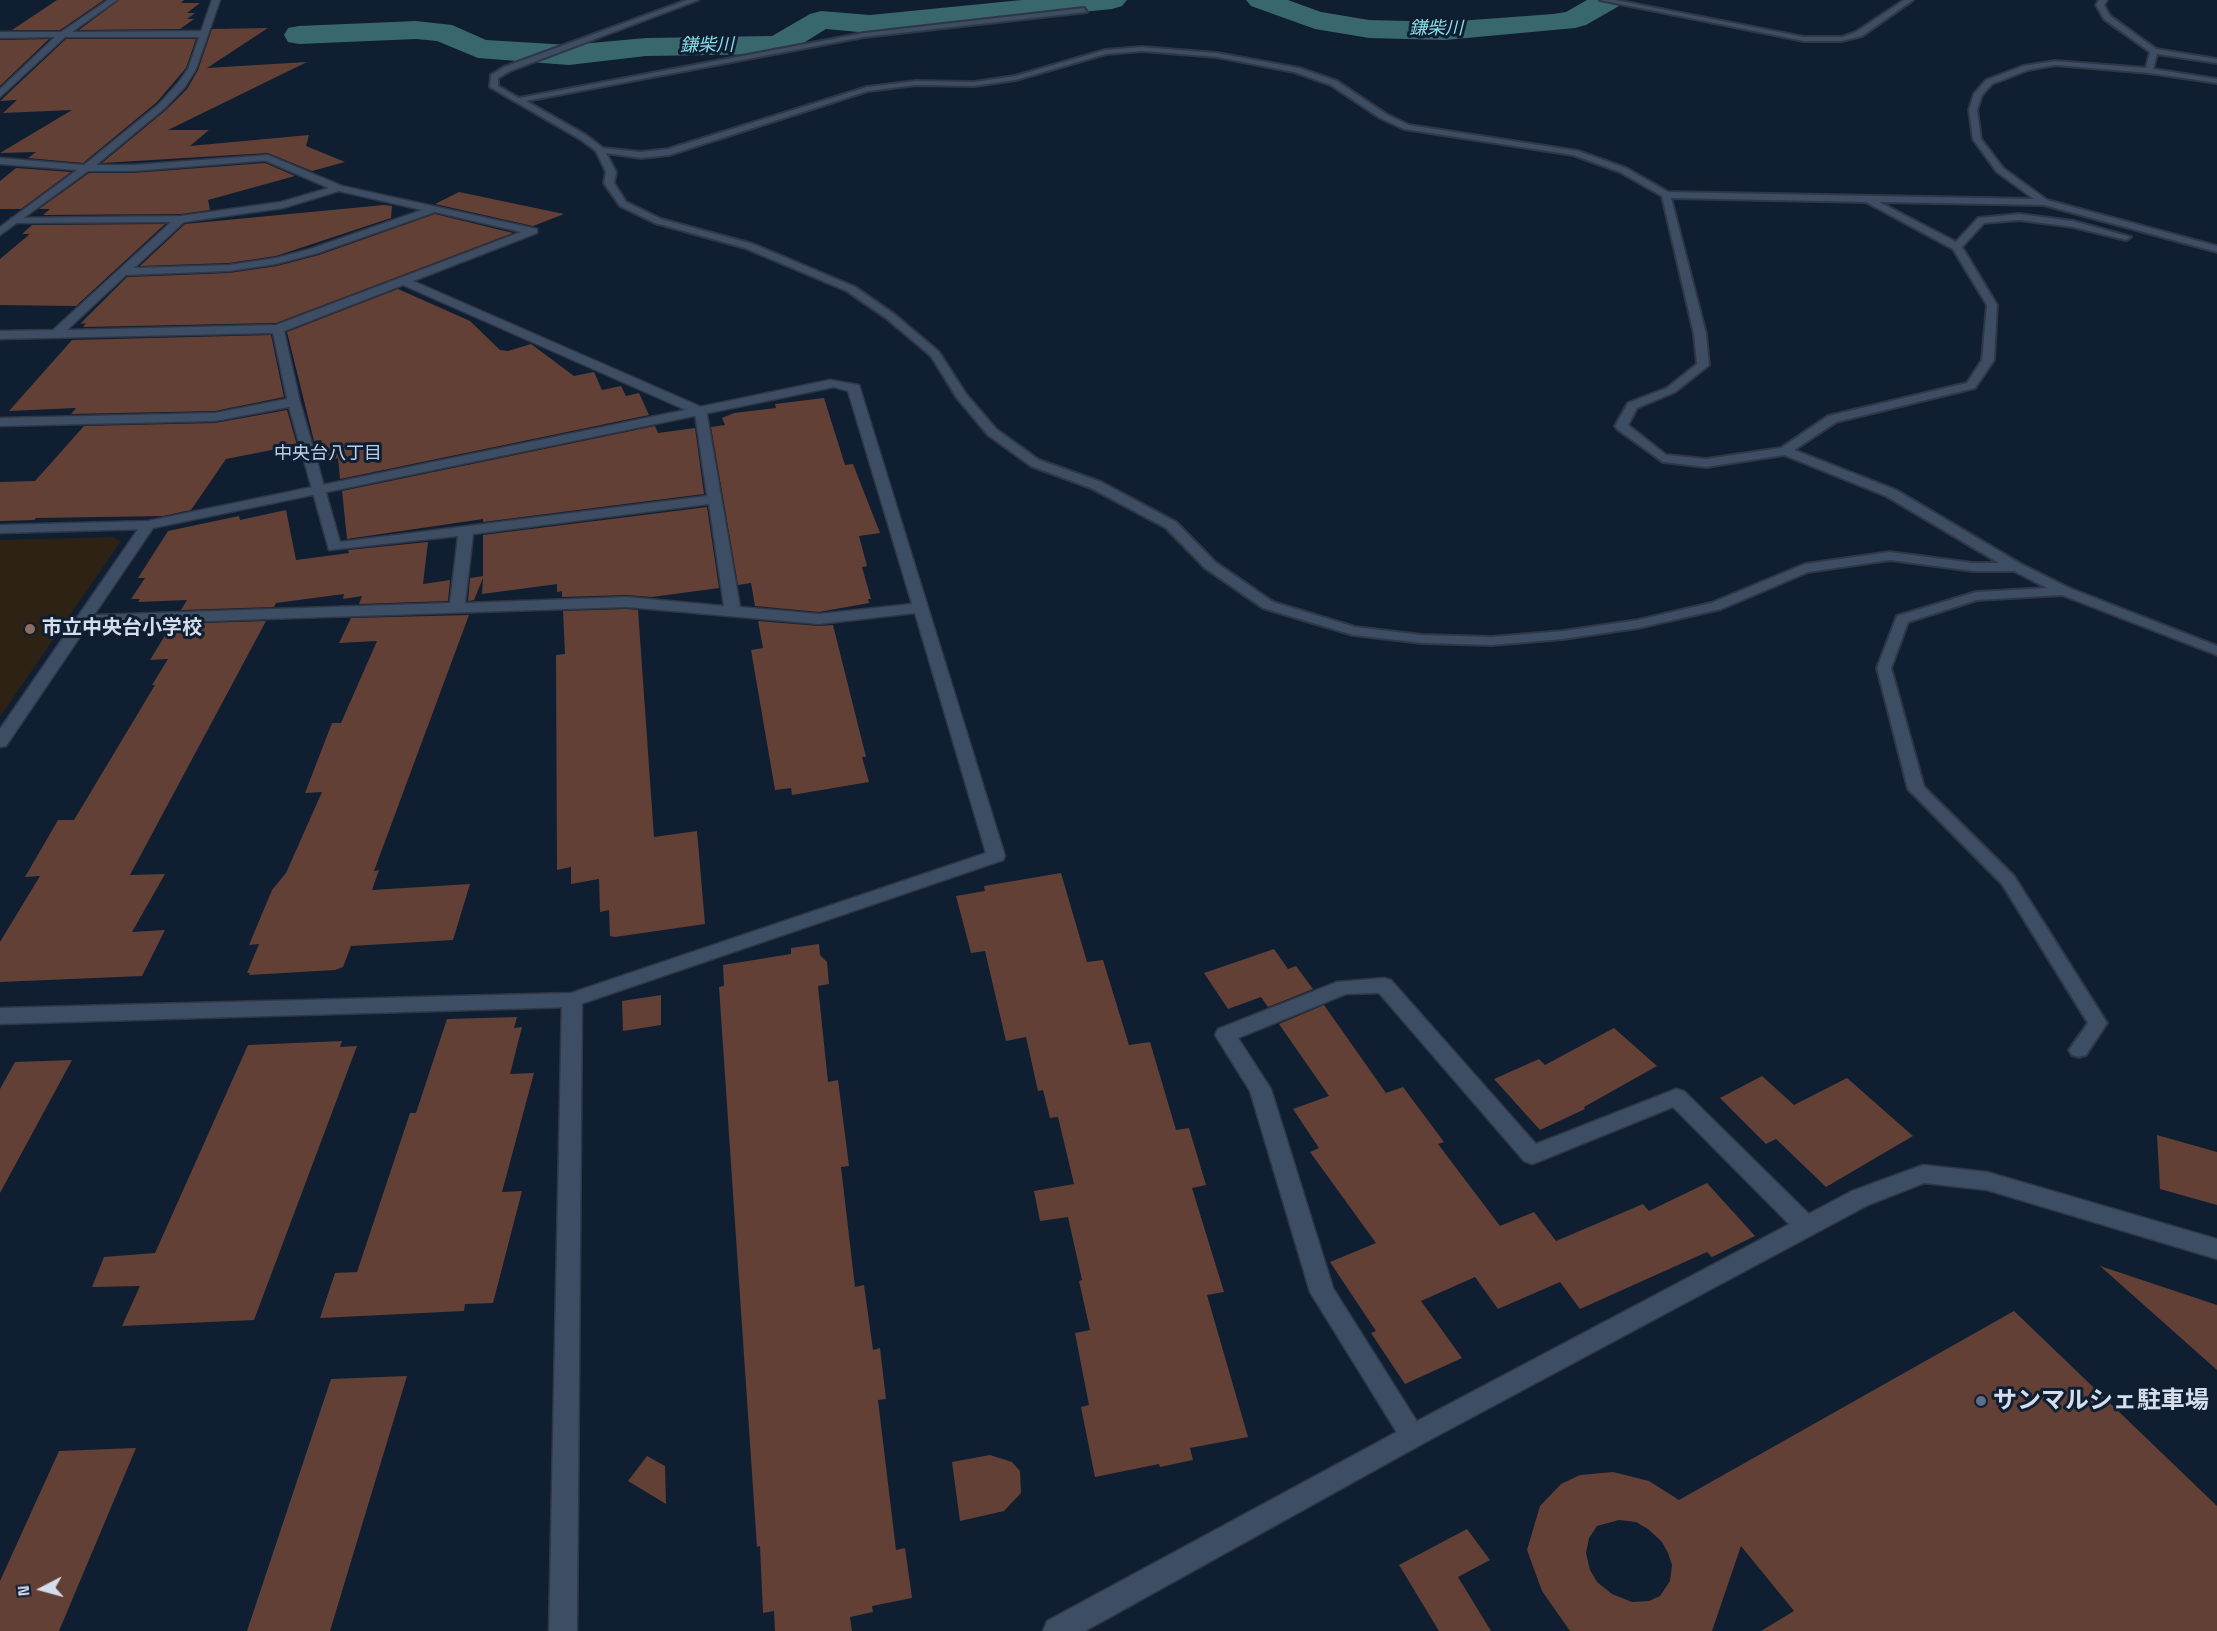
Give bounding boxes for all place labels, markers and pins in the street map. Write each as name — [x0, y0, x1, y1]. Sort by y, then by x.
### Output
place label: 市立中央台小学校 — [42, 617, 202, 641]
marker: 市立中央台小学校 — [23, 622, 37, 636]
place label: サンマルシェ駐車場 — [1993, 1387, 2209, 1415]
marker: サンマルシェ駐車場 — [1974, 1394, 1988, 1408]

